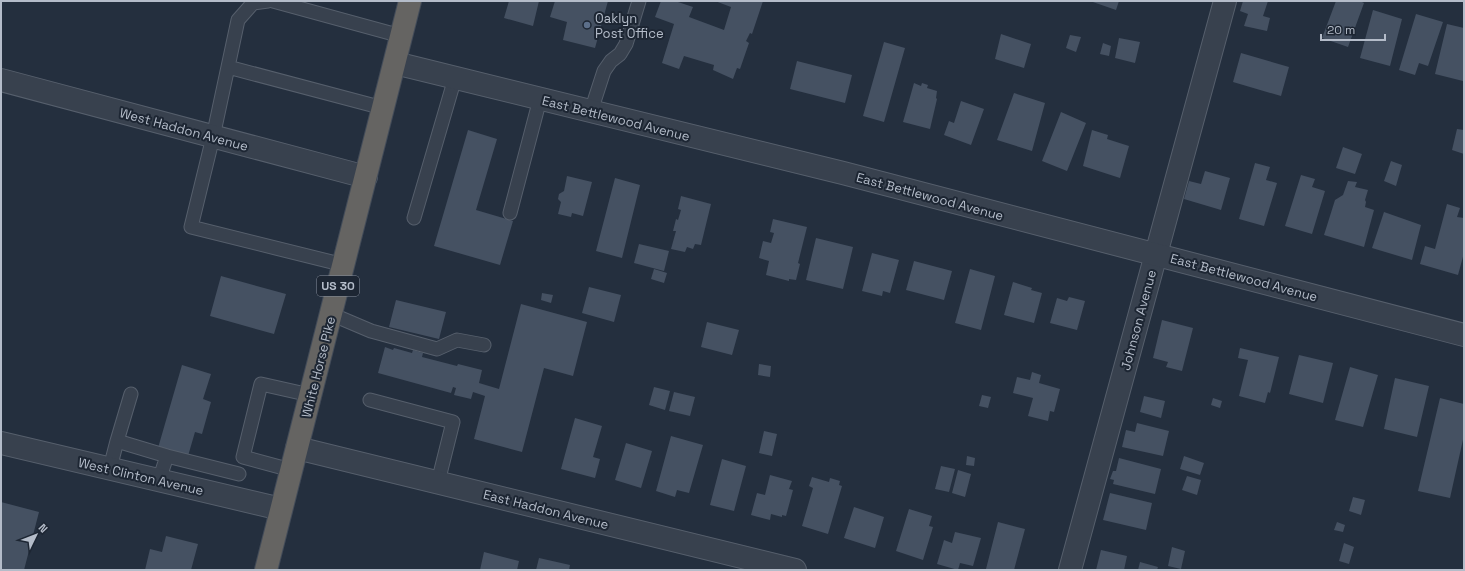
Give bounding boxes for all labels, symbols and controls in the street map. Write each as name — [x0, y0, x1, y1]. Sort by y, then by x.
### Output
place label: Oaklyn Post Office — [595, 10, 664, 42]
scale bar — [1321, 16, 1385, 42]
marker: Oaklyn Post Office — [582, 20, 592, 30]
text: 20 m — [1327, 22, 1355, 38]
street label: East Bettlewood Avenue — [540, 92, 692, 145]
street label: West Haddon Avenue — [118, 104, 250, 155]
street label: East Bettlewood Avenue — [854, 169, 1005, 224]
street label: East Bettlewood Avenue — [1168, 250, 1319, 305]
street label: Johnson Avenue — [1117, 268, 1160, 372]
road number: US 30 — [317, 276, 359, 296]
street label: White Horse Pike — [298, 315, 339, 420]
street label: West Clinton Avenue — [76, 454, 205, 499]
street label: East Haddon Avenue — [482, 486, 610, 533]
north arrow — [16, 515, 56, 555]
text: N — [36, 521, 51, 536]

